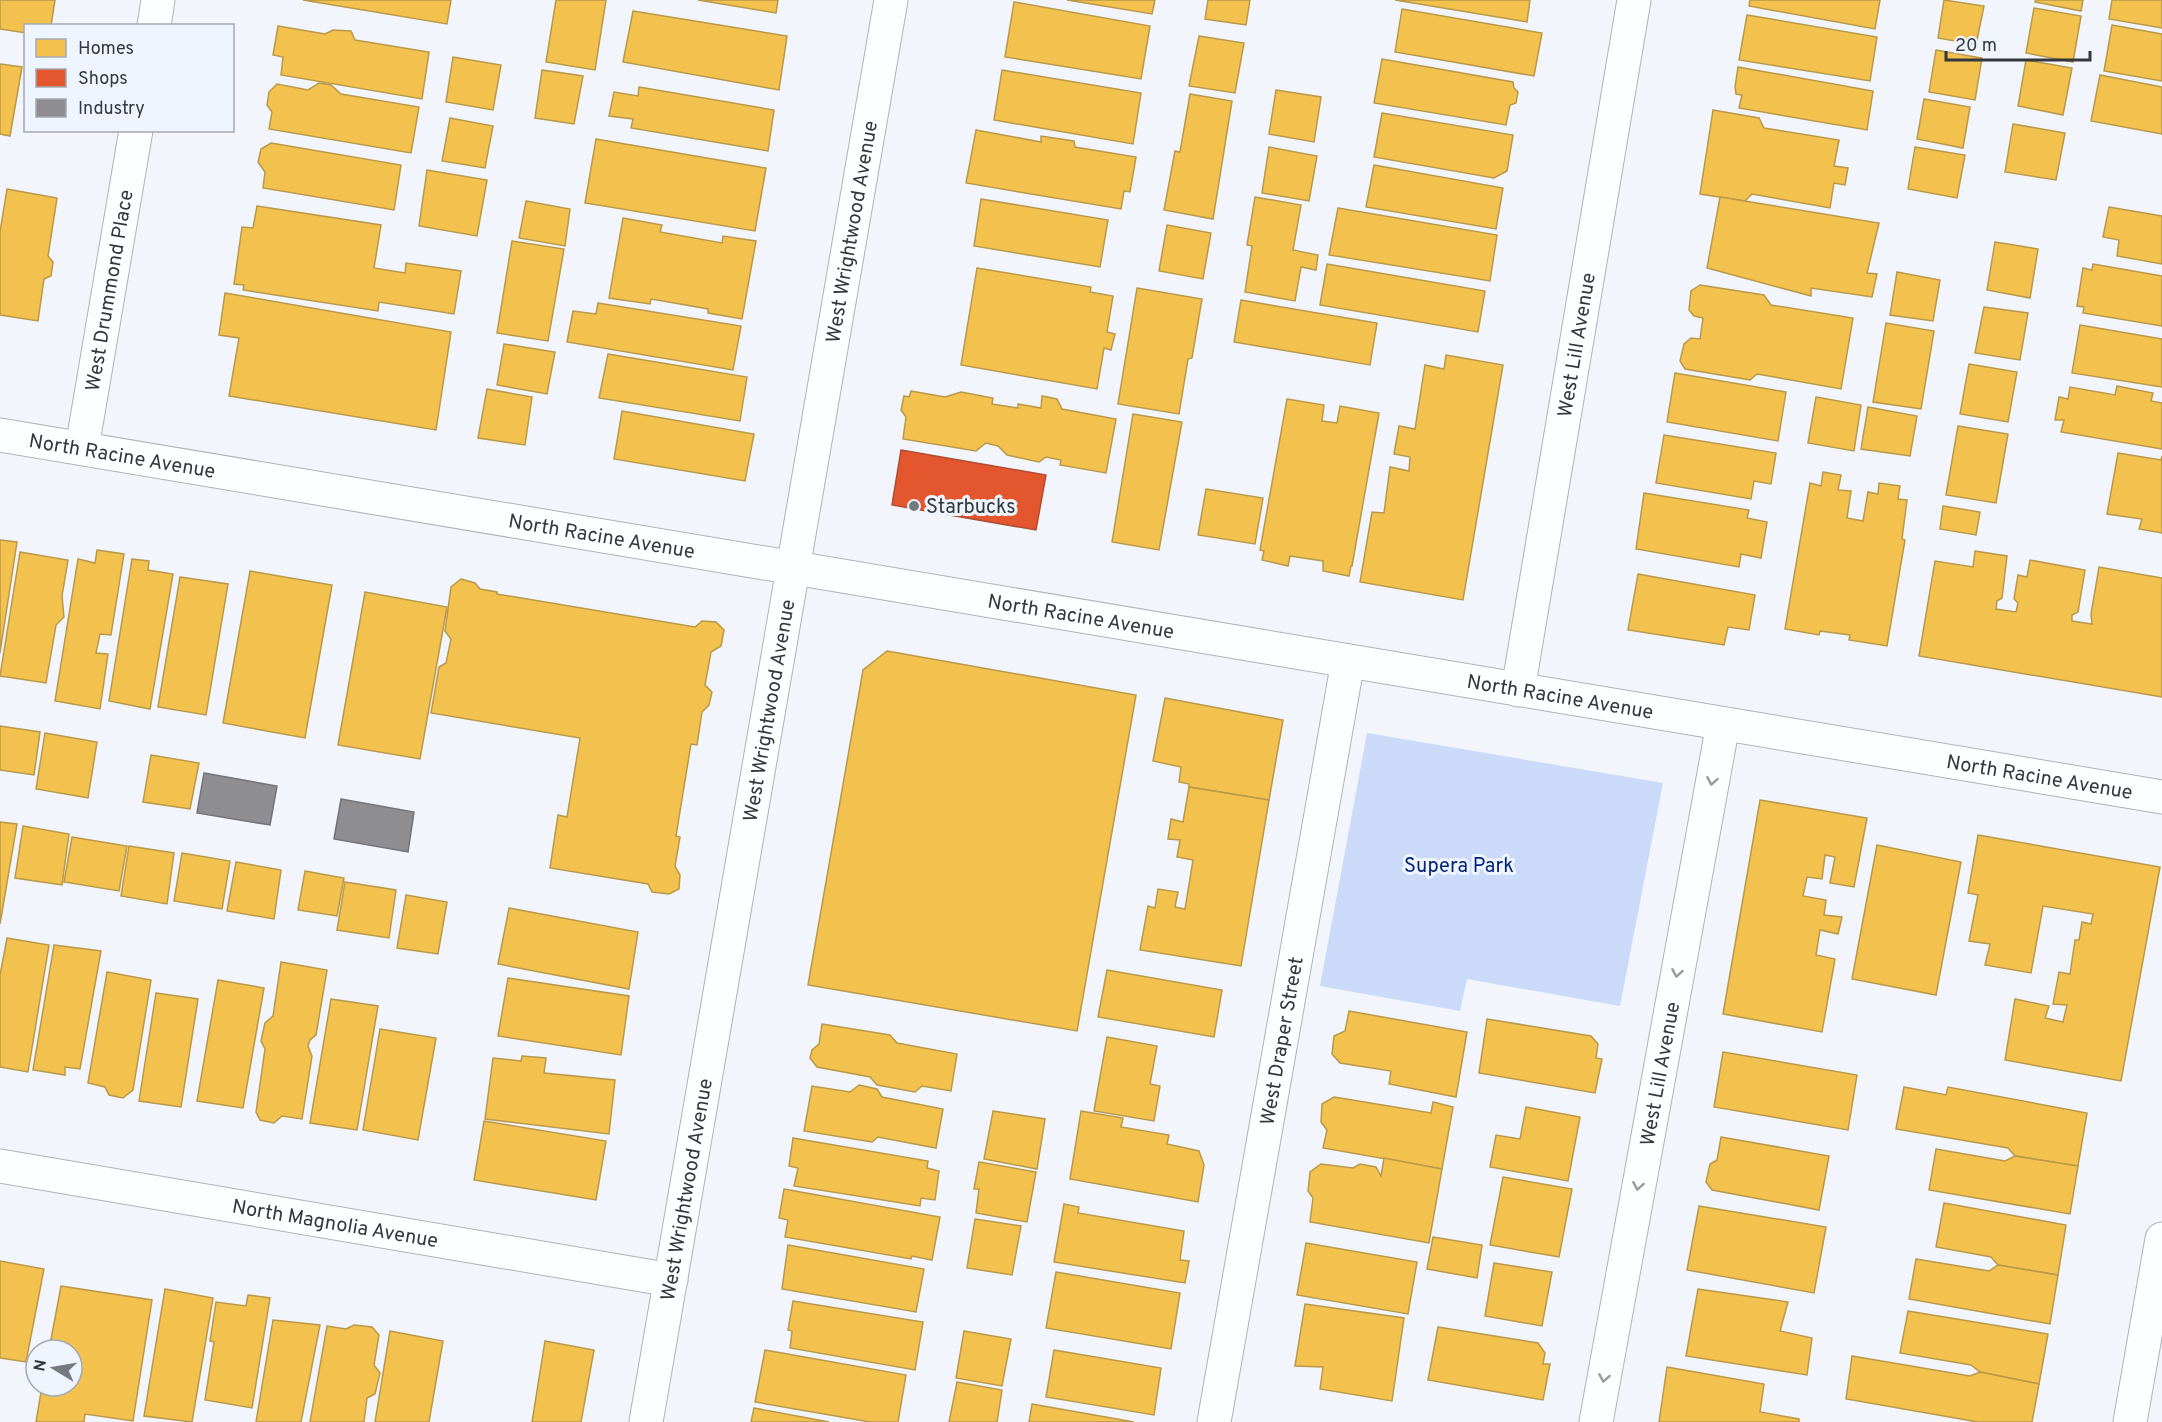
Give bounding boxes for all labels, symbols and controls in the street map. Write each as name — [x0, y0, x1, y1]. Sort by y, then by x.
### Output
legend — [24, 24, 234, 132]
scale bar — [1946, 24, 2090, 62]
text: 20 m — [1955, 35, 1997, 58]
text: Homes — [78, 38, 134, 61]
text: Shops — [78, 68, 128, 91]
text: Industry — [78, 98, 145, 121]
street label: West Wrightwood Avenue — [821, 119, 885, 345]
street label: West Drummond Place — [81, 188, 141, 393]
street label: West Lill Avenue — [1553, 271, 1603, 419]
street label: North Racine Avenue — [27, 429, 217, 486]
place label: Starbucks — [926, 495, 1016, 521]
marker: Starbucks — [907, 499, 921, 513]
street label: North Racine Avenue — [506, 509, 696, 566]
street label: North Racine Avenue — [985, 590, 1176, 646]
street label: West Wrightwood Avenue — [739, 598, 802, 824]
street label: North Racine Avenue — [1465, 670, 1655, 727]
street label: North Racine Avenue — [1944, 750, 2134, 807]
one-way arrow — [1706, 776, 1719, 786]
park label: Supera Park — [1404, 854, 1514, 880]
street label: West Draper Street — [1255, 955, 1311, 1127]
one-way arrow — [1671, 968, 1684, 978]
street label: West Lill Avenue — [1635, 1000, 1687, 1148]
street label: West Wrightwood Avenue — [656, 1077, 720, 1303]
one-way arrow — [1632, 1180, 1645, 1190]
street label: North Magnolia Avenue — [230, 1195, 440, 1255]
north arrow — [24, 1338, 84, 1398]
text: N — [30, 1358, 52, 1373]
one-way arrow — [1598, 1373, 1610, 1382]

